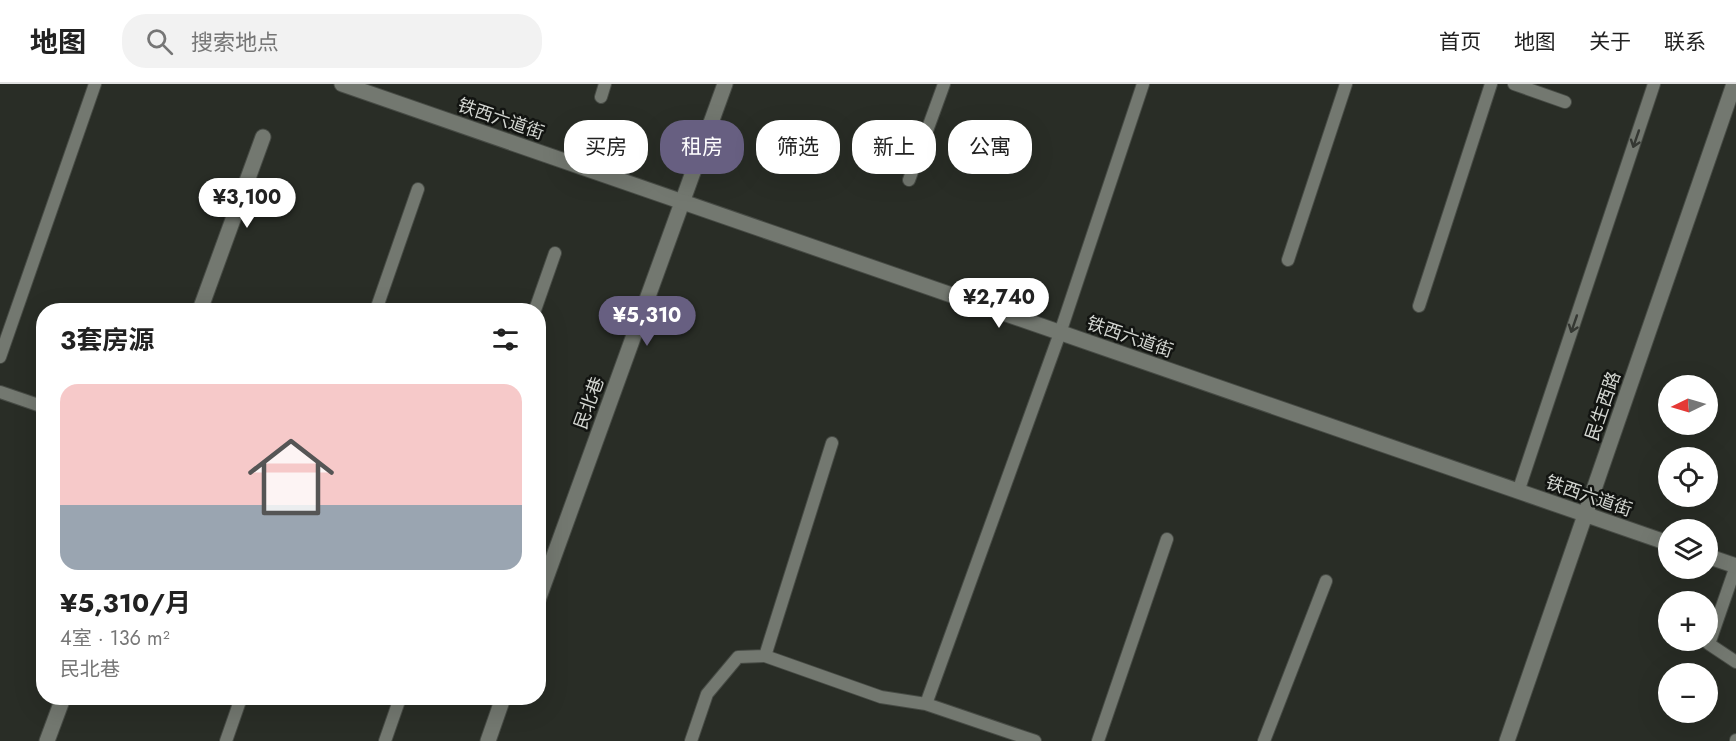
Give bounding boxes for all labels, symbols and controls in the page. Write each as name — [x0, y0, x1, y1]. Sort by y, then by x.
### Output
search box — [122, 14, 542, 68]
text: 地图 — [30, 22, 86, 63]
icon: search — [143, 25, 176, 58]
text: 搜索地点 — [191, 26, 279, 58]
text: 首页 — [1439, 27, 1481, 57]
text: 地图 — [1514, 27, 1556, 57]
text: 关于 — [1589, 27, 1631, 57]
text: 联系 — [1664, 27, 1706, 57]
street label: 铁西六道街 — [454, 92, 548, 146]
chip: 买房 — [564, 120, 648, 174]
chip: 租房 — [660, 120, 744, 174]
chip: 筛选 — [756, 120, 840, 174]
chip: 新上 — [852, 120, 936, 174]
chip: 公寓 — [948, 120, 1032, 174]
one-way arrow — [1629, 130, 1640, 148]
pin: ¥3,100 — [198, 178, 296, 229]
text: ¥3,100 — [213, 183, 281, 212]
pin: ¥2,740 — [950, 278, 1048, 329]
text: ¥2,740 — [963, 283, 1035, 312]
pin: ¥5,310 — [598, 296, 696, 347]
text: ¥5,310 — [613, 301, 681, 330]
street label: 铁西六道街 — [1083, 310, 1177, 364]
one-way arrow — [1567, 314, 1578, 333]
text: 3套房源 — [60, 321, 154, 359]
icon: filters — [489, 323, 522, 356]
street label: 民生西路 — [1579, 368, 1627, 444]
street label: 民北巷 — [568, 373, 610, 433]
north arrow — [1658, 375, 1718, 435]
map controls — [1658, 375, 1718, 723]
icon: home — [237, 423, 345, 531]
button: locate — [1658, 447, 1718, 507]
street label: 铁西六道街 — [1542, 469, 1636, 523]
button: layers — [1658, 519, 1718, 579]
text: ¥5,310/月 — [60, 584, 191, 622]
button: + — [1658, 591, 1718, 651]
text: 4室 · 136 m² — [60, 624, 170, 653]
text: 民北巷 — [60, 655, 120, 684]
button: − — [1658, 663, 1718, 723]

